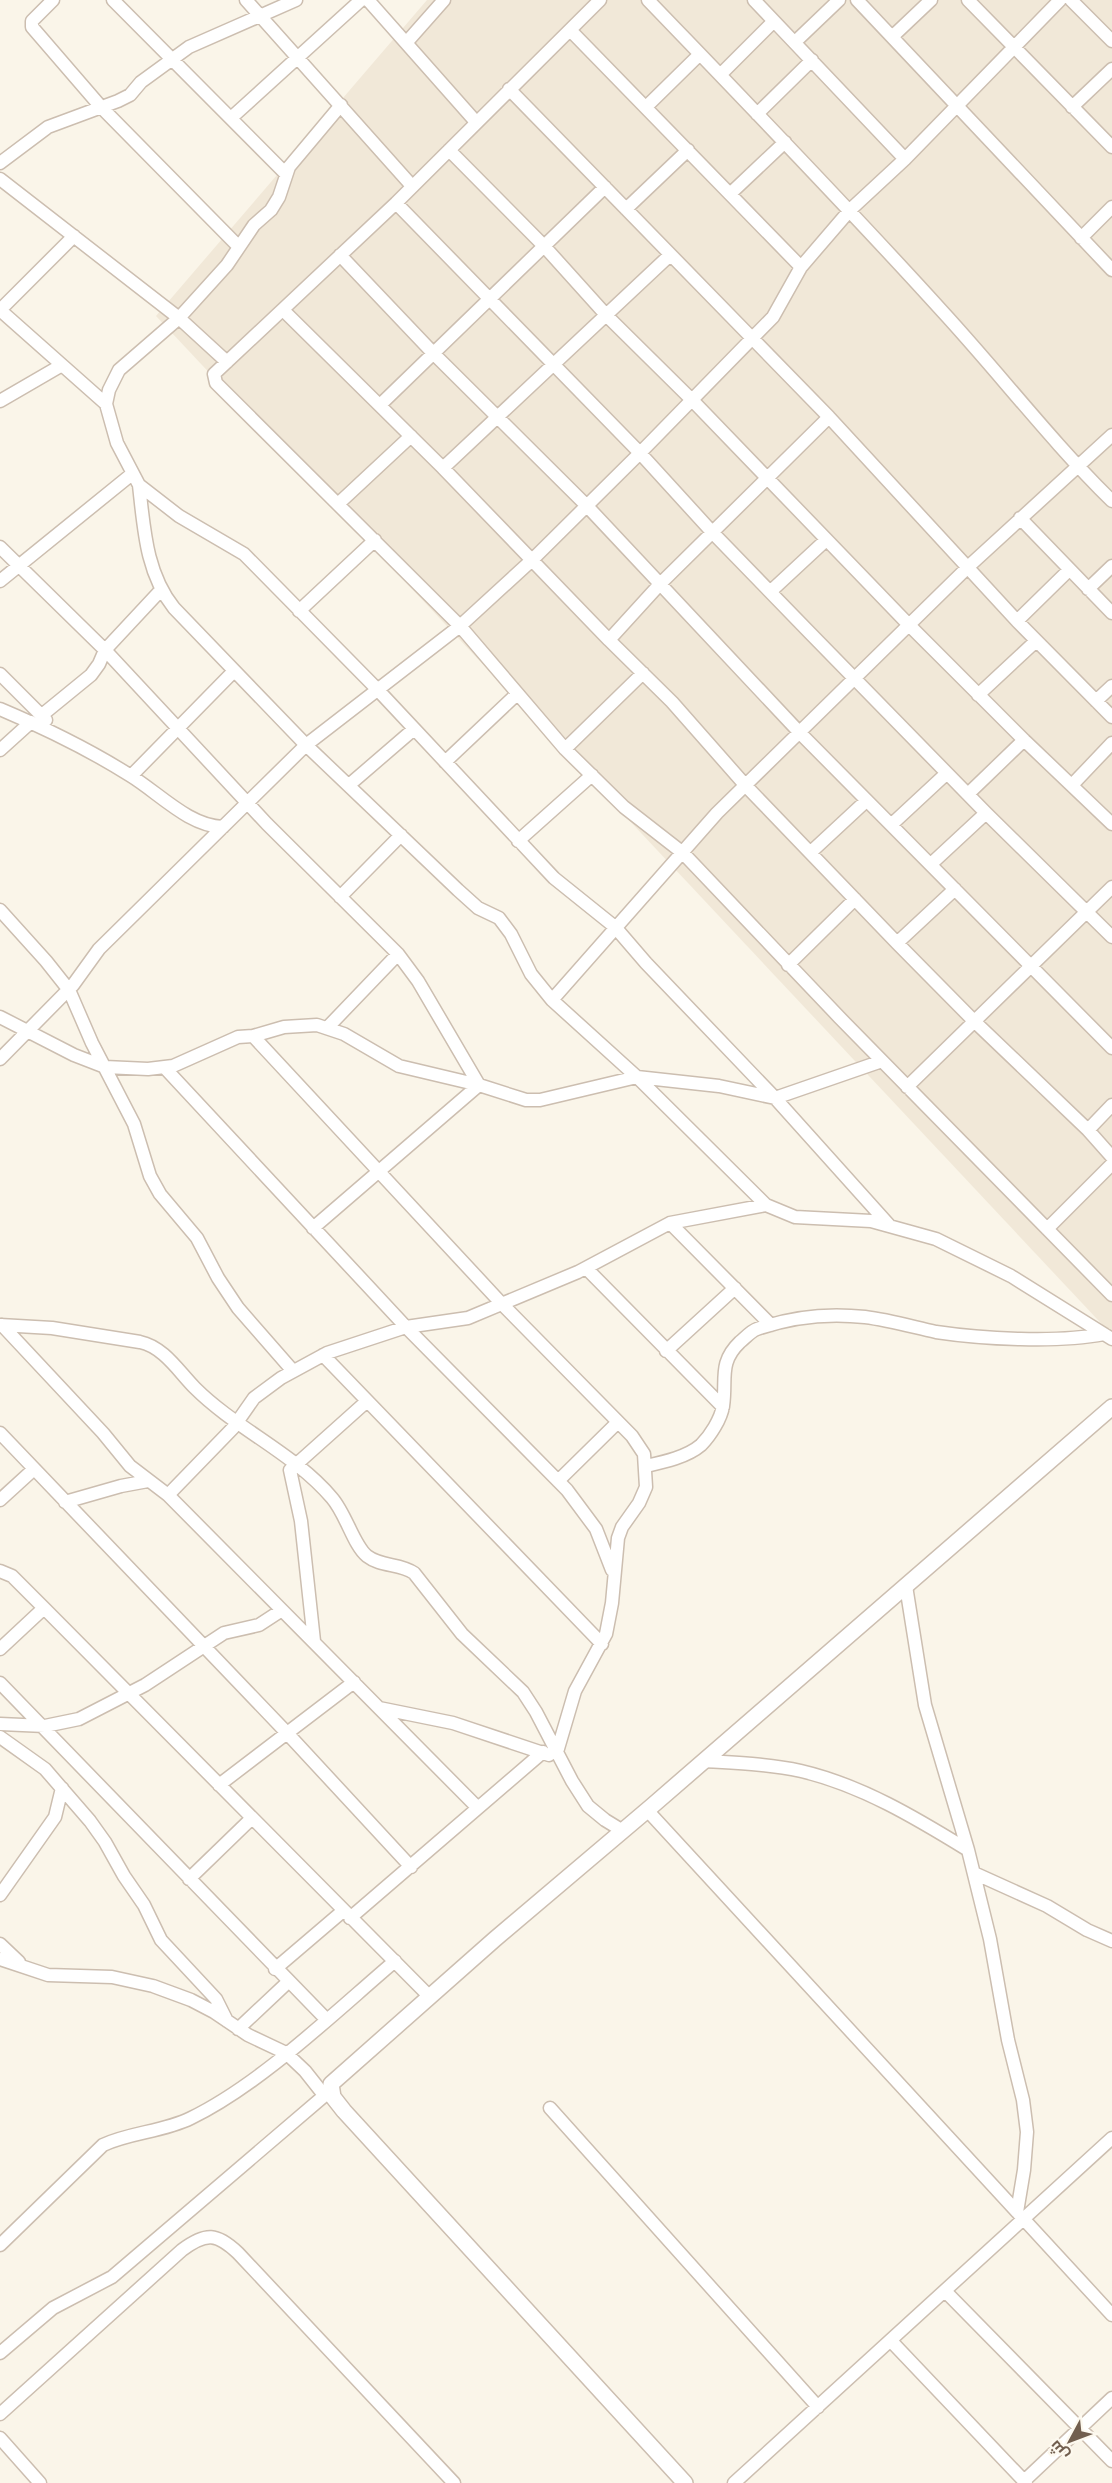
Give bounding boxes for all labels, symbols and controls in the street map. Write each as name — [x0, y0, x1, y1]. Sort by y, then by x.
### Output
north arrow — [1040, 2411, 1100, 2471]
text: ش — [1044, 2435, 1074, 2465]

